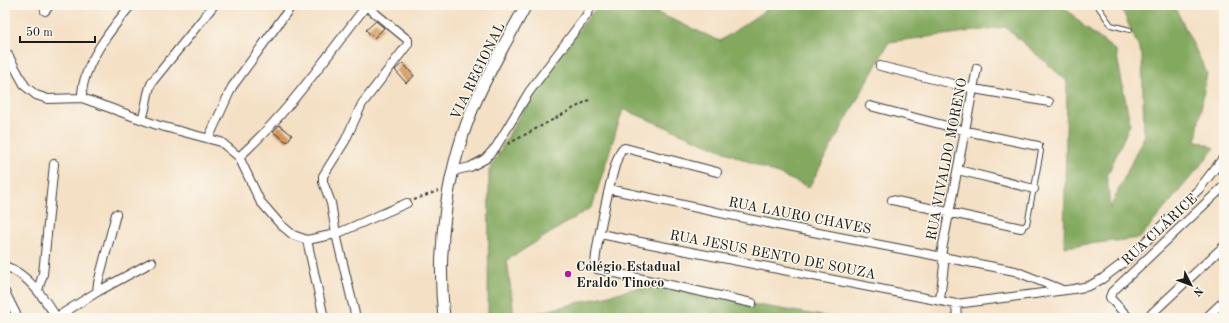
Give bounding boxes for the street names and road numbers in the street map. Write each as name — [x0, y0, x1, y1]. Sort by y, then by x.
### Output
street label: VIA REGIONAL — [448, 21, 508, 122]
street label: RUA VIVALDO MORENO — [924, 77, 970, 242]
street label: RUA CLÁRICE — [1117, 189, 1200, 268]
street label: RUA LAURO CHAVES — [727, 195, 872, 237]
street label: RUA JESUS BENTO DE SOUZA — [668, 228, 877, 282]

